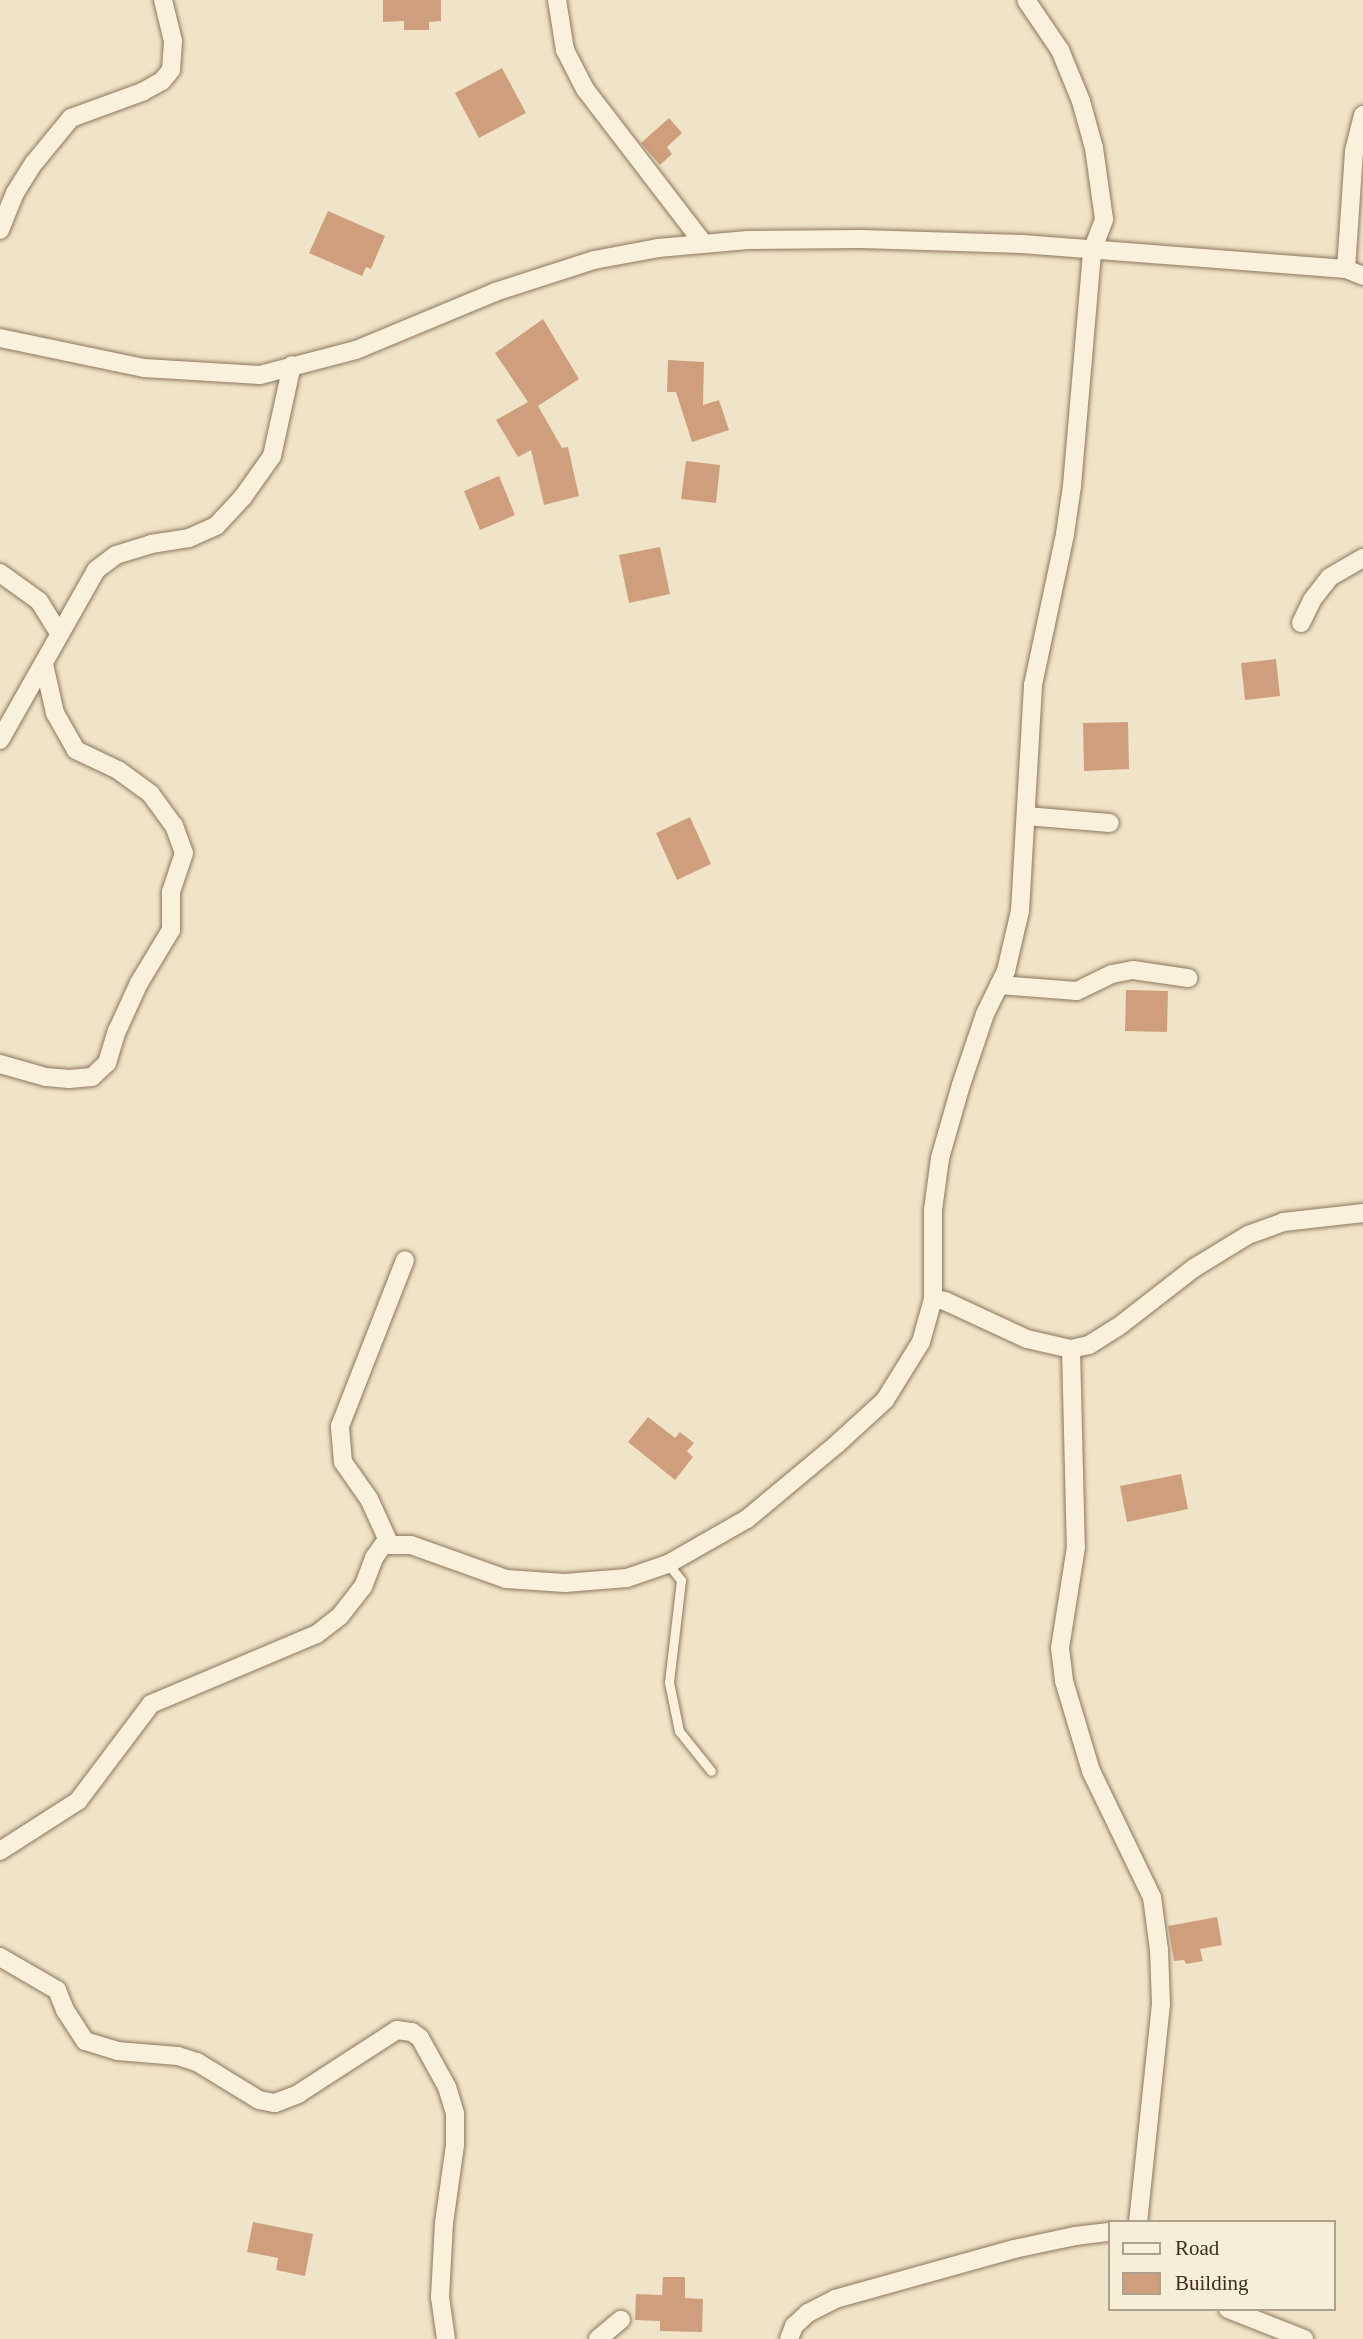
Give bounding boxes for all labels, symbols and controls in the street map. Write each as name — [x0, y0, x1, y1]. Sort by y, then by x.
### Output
legend — [1108, 2220, 1335, 2311]
text: Road — [1175, 2236, 1219, 2260]
text: Building — [1175, 2271, 1249, 2295]

